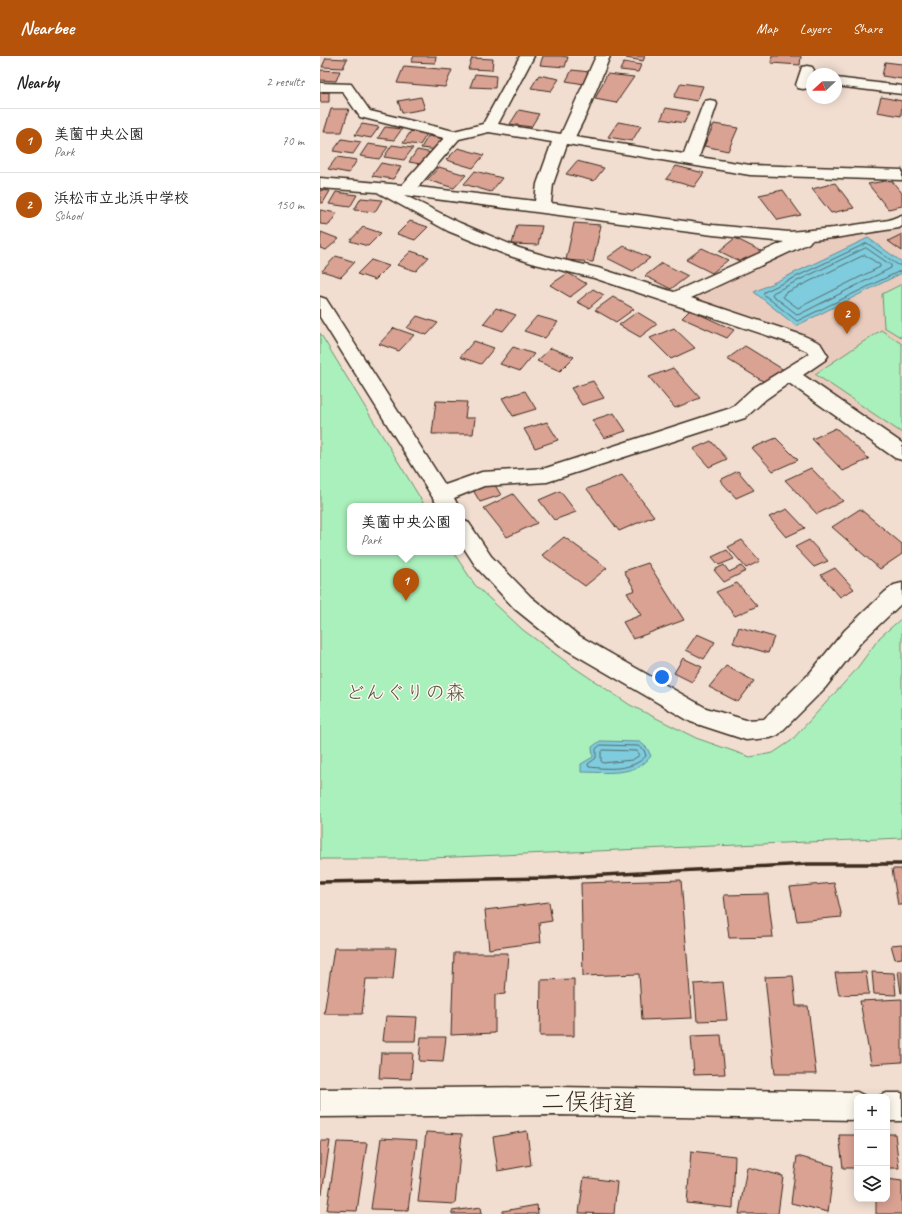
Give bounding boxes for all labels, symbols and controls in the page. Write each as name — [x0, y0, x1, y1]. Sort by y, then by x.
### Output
text: Nearbee — [20, 16, 74, 40]
text: Map — [756, 20, 778, 37]
text: Layers — [800, 20, 831, 37]
text: Share — [853, 20, 882, 37]
north arrow — [806, 68, 842, 104]
text: Nearby — [16, 72, 59, 93]
text: 2 results — [266, 74, 304, 90]
text: 美薗中央公園 — [54, 125, 144, 144]
text: 1 — [26, 133, 32, 149]
text: 70 m — [282, 133, 304, 149]
text: Park — [54, 144, 75, 160]
text: 浜松市立北浜中学校 — [54, 189, 189, 208]
text: 2 — [26, 197, 32, 213]
text: 150 m — [276, 197, 304, 213]
text: School — [54, 208, 82, 224]
pin: 2 — [834, 301, 860, 334]
popup — [347, 503, 465, 555]
text: 美薗中央公園 — [361, 513, 451, 532]
text: Park — [361, 532, 382, 548]
pin: 1 — [393, 568, 419, 601]
your location — [652, 667, 672, 687]
park label: どんぐりの森 — [345, 680, 465, 705]
street label: 二俣街道 — [541, 1086, 637, 1118]
map controls — [854, 1094, 890, 1202]
button: + — [854, 1094, 890, 1130]
button: − — [854, 1130, 890, 1166]
button: layers — [854, 1166, 890, 1202]

